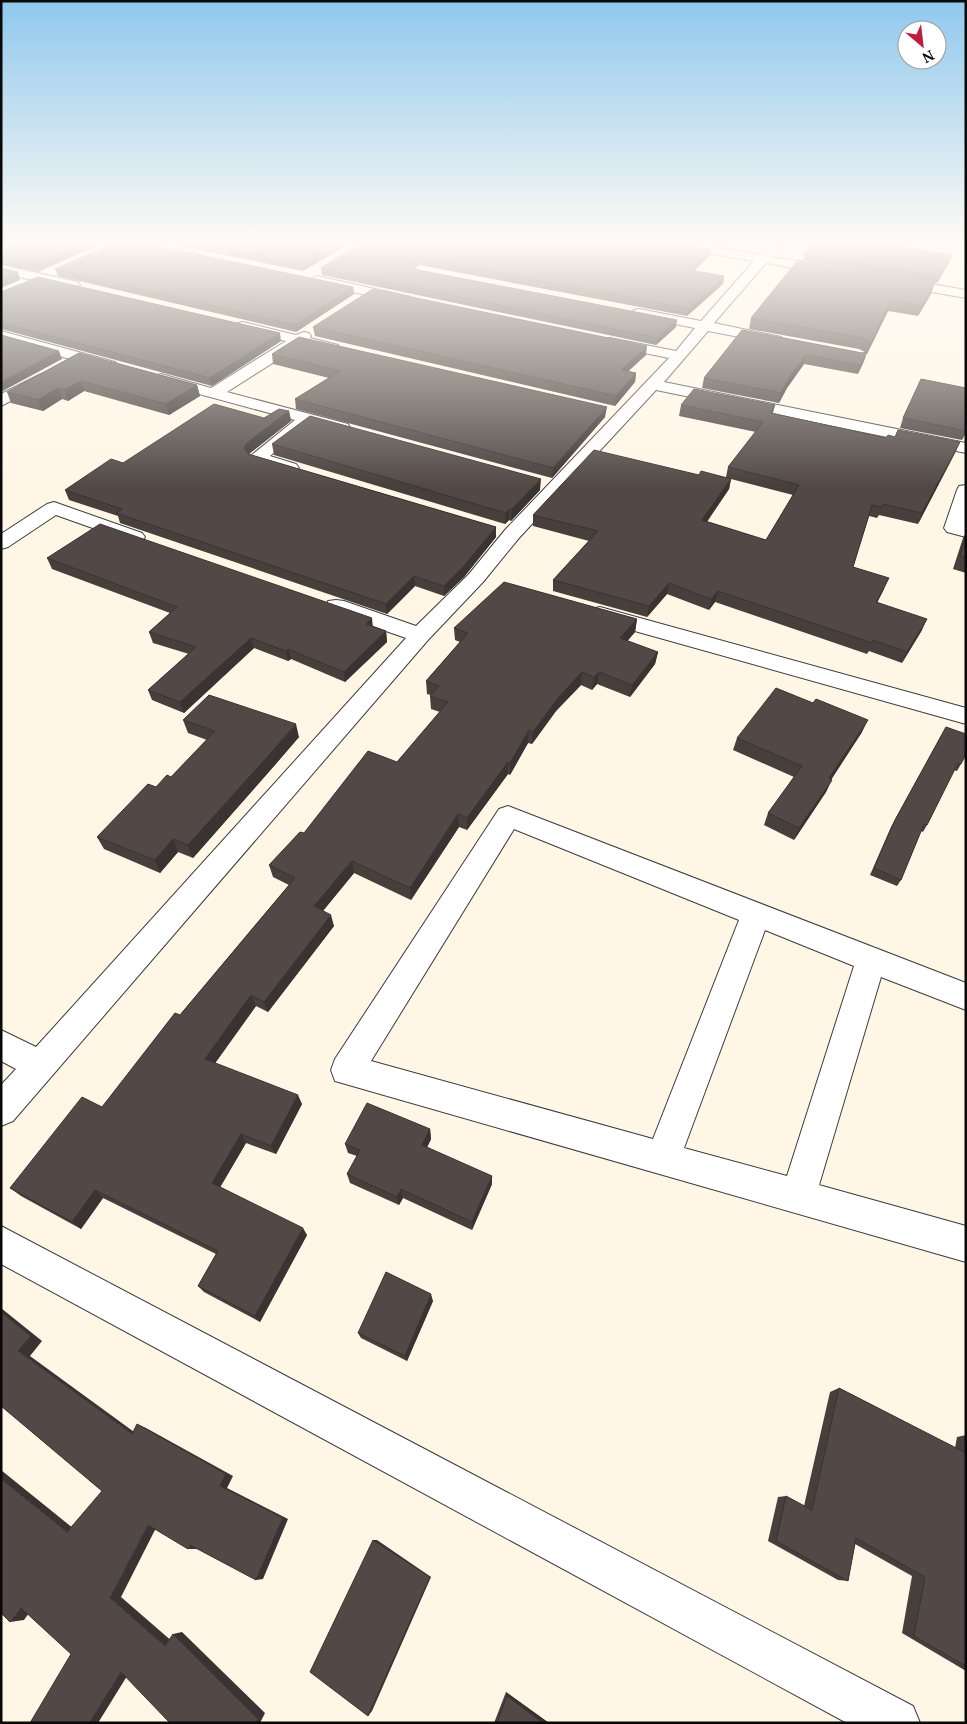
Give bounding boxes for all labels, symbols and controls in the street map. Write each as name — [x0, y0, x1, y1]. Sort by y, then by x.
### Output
north arrow — [897, 20, 947, 70]
text: N — [919, 46, 938, 68]

